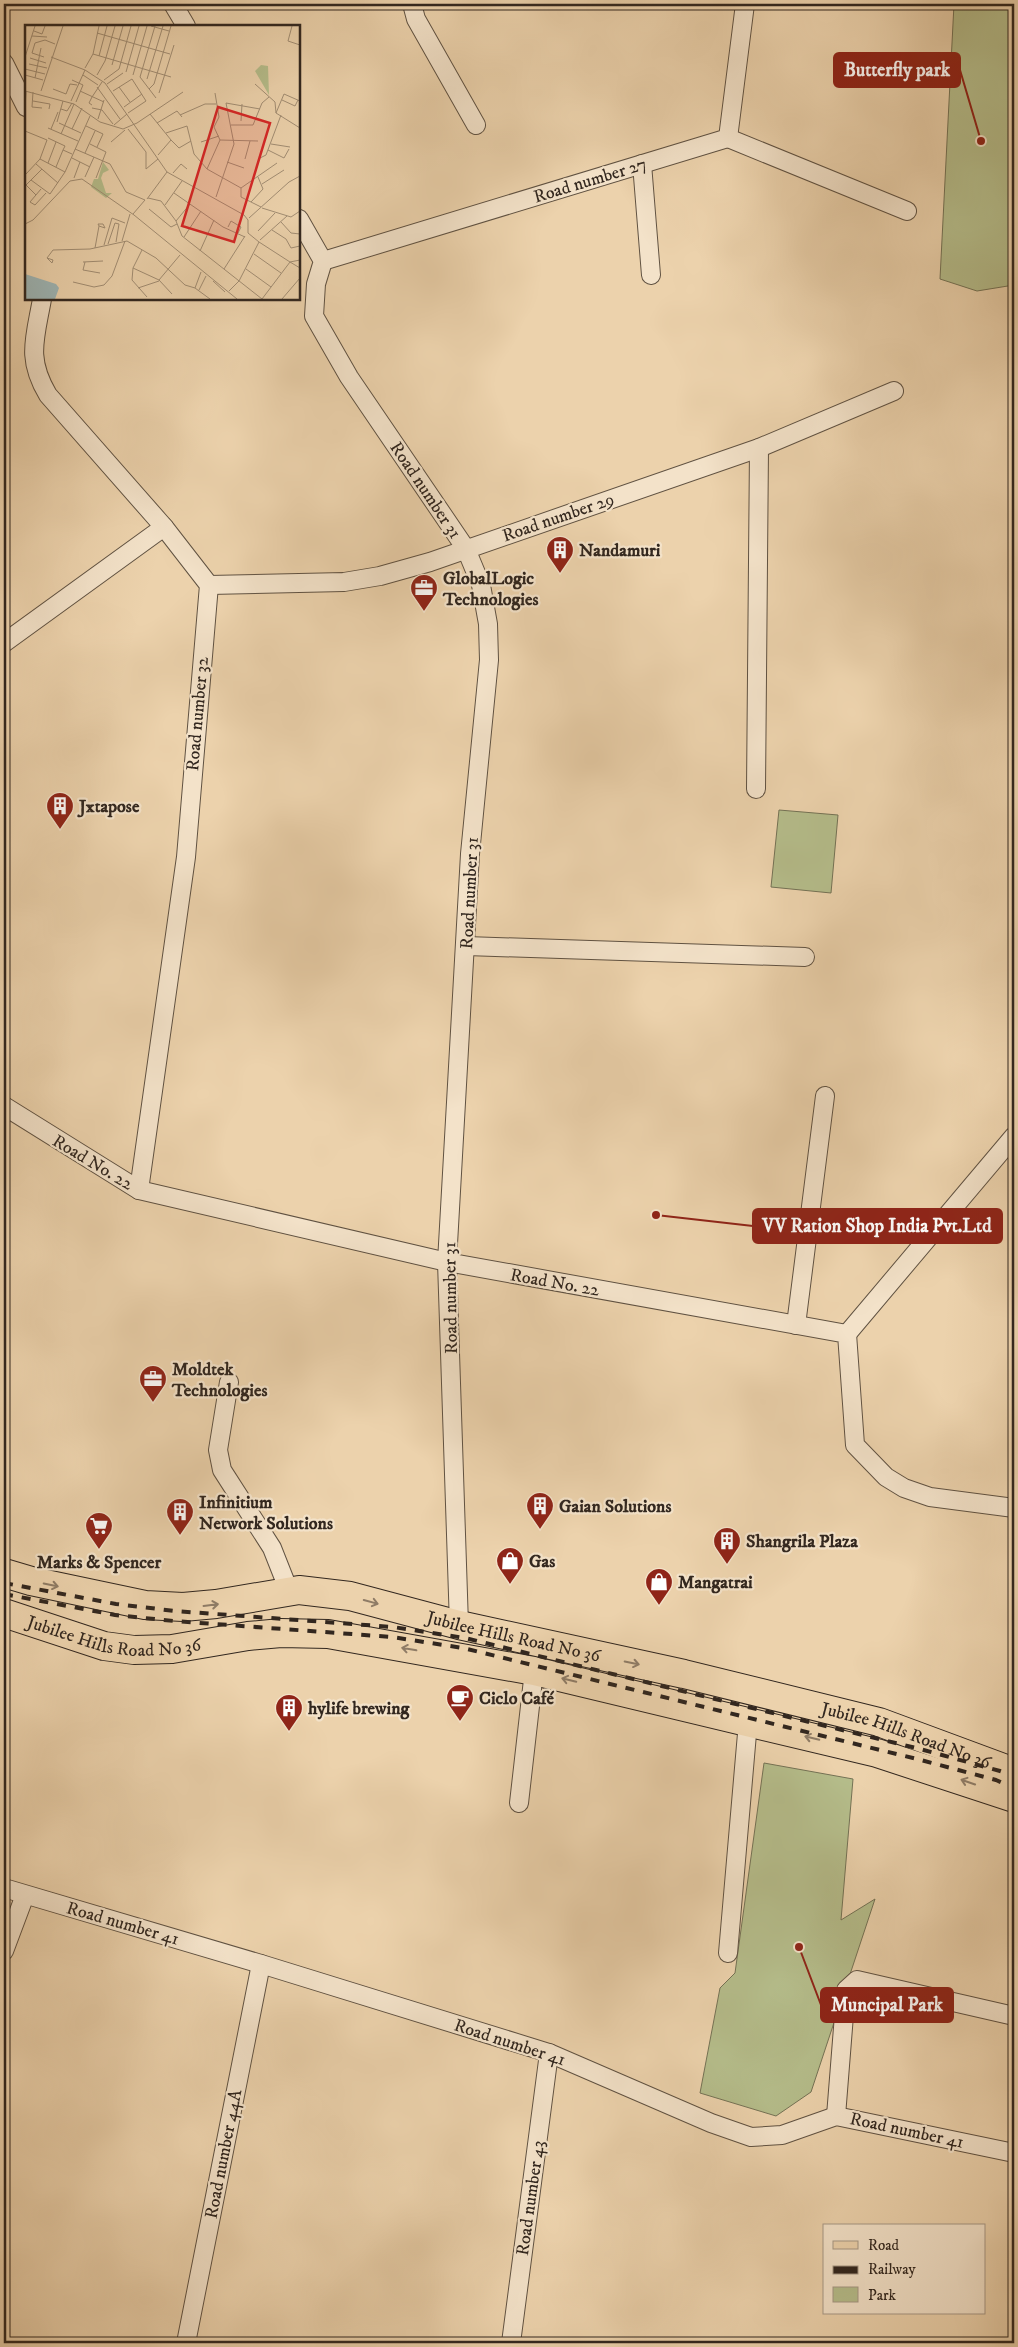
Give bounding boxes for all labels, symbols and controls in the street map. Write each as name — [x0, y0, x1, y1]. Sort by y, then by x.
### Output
inset map — [25, 25, 300, 300]
callout: Butterfly park — [834, 53, 960, 87]
text: Butterfly park — [844, 59, 951, 82]
street label: Road number 27 — [531, 153, 649, 209]
street label: Road number 31 — [385, 438, 466, 543]
street label: Road number 29 — [499, 489, 617, 547]
building icon: Nandamuri — [545, 535, 575, 574]
place label: Nandamuri — [579, 540, 661, 562]
place label: GlobalLogic Technologies — [442, 568, 538, 611]
office icon: GlobalLogic Technologies — [409, 573, 439, 612]
street label: Road number 32 — [182, 656, 214, 772]
building icon: Jxtapose — [45, 791, 75, 830]
place label: Jxtapose — [77, 796, 140, 818]
street label: Road number 31 — [456, 836, 484, 950]
street label: Road No. 22 — [48, 1130, 137, 1196]
callout: VV Ration Shop India Pvt.Ltd — [753, 1209, 1002, 1243]
text: VV Ration Shop India Pvt.Ltd — [761, 1215, 992, 1238]
street label: Road number 31 — [439, 1242, 463, 1354]
street label: Road No. 22 — [509, 1264, 601, 1302]
place label: Moldtek Technologies — [171, 1359, 267, 1402]
office icon: Moldtek Technologies — [138, 1364, 168, 1403]
building icon: Gaian Solutions — [525, 1491, 555, 1530]
place label: Infinitium Network Solutions — [199, 1492, 333, 1535]
place label: Gaian Solutions — [559, 1496, 672, 1518]
building icon: Infinitium Network Solutions — [165, 1497, 195, 1536]
supermarket icon: Marks & Spencer — [84, 1511, 114, 1550]
building icon: Shangrila Plaza — [712, 1526, 742, 1565]
place label: Shangrila Plaza — [746, 1531, 858, 1553]
shop icon: Gas — [495, 1546, 525, 1585]
place label: Gas — [529, 1551, 555, 1573]
place label: Marks & Spencer — [37, 1552, 161, 1574]
shop icon: Mangatrai — [644, 1567, 674, 1606]
place label: Mangatrai — [678, 1572, 753, 1594]
one-way arrow — [42, 1581, 58, 1591]
one-way arrow — [363, 1598, 379, 1607]
one-way arrow — [203, 1600, 219, 1610]
street label: Jubilee Hills Road No 36 — [422, 1606, 603, 1668]
street label: Jubilee Hills Road No 36 — [22, 1611, 203, 1662]
one-way arrow — [402, 1643, 418, 1653]
one-way arrow — [623, 1659, 639, 1668]
one-way arrow — [561, 1675, 577, 1684]
cafe icon: Ciclo Café — [445, 1683, 475, 1722]
place label: Ciclo Café — [479, 1688, 555, 1710]
building icon: hylife brewing — [274, 1693, 304, 1732]
place label: hylife brewing — [307, 1698, 411, 1720]
street label: Jubilee Hills Road No 36 — [817, 1698, 994, 1775]
one-way arrow — [804, 1733, 820, 1742]
one-way arrow — [961, 1777, 976, 1786]
street label: Road number 41 — [64, 1897, 182, 1951]
callout: Muncipal Park — [821, 1988, 953, 2022]
text: Muncipal Park — [831, 1994, 944, 2017]
street label: Road number 41 — [451, 2015, 568, 2071]
street label: Road number 44A — [201, 2087, 247, 2221]
street label: Road number 41 — [848, 2108, 966, 2154]
street label: Road number 43 — [512, 2139, 550, 2257]
legend — [823, 2224, 986, 2314]
text: Road — [868, 2236, 900, 2255]
text: Railway — [868, 2260, 916, 2279]
text: Park — [868, 2286, 897, 2305]

